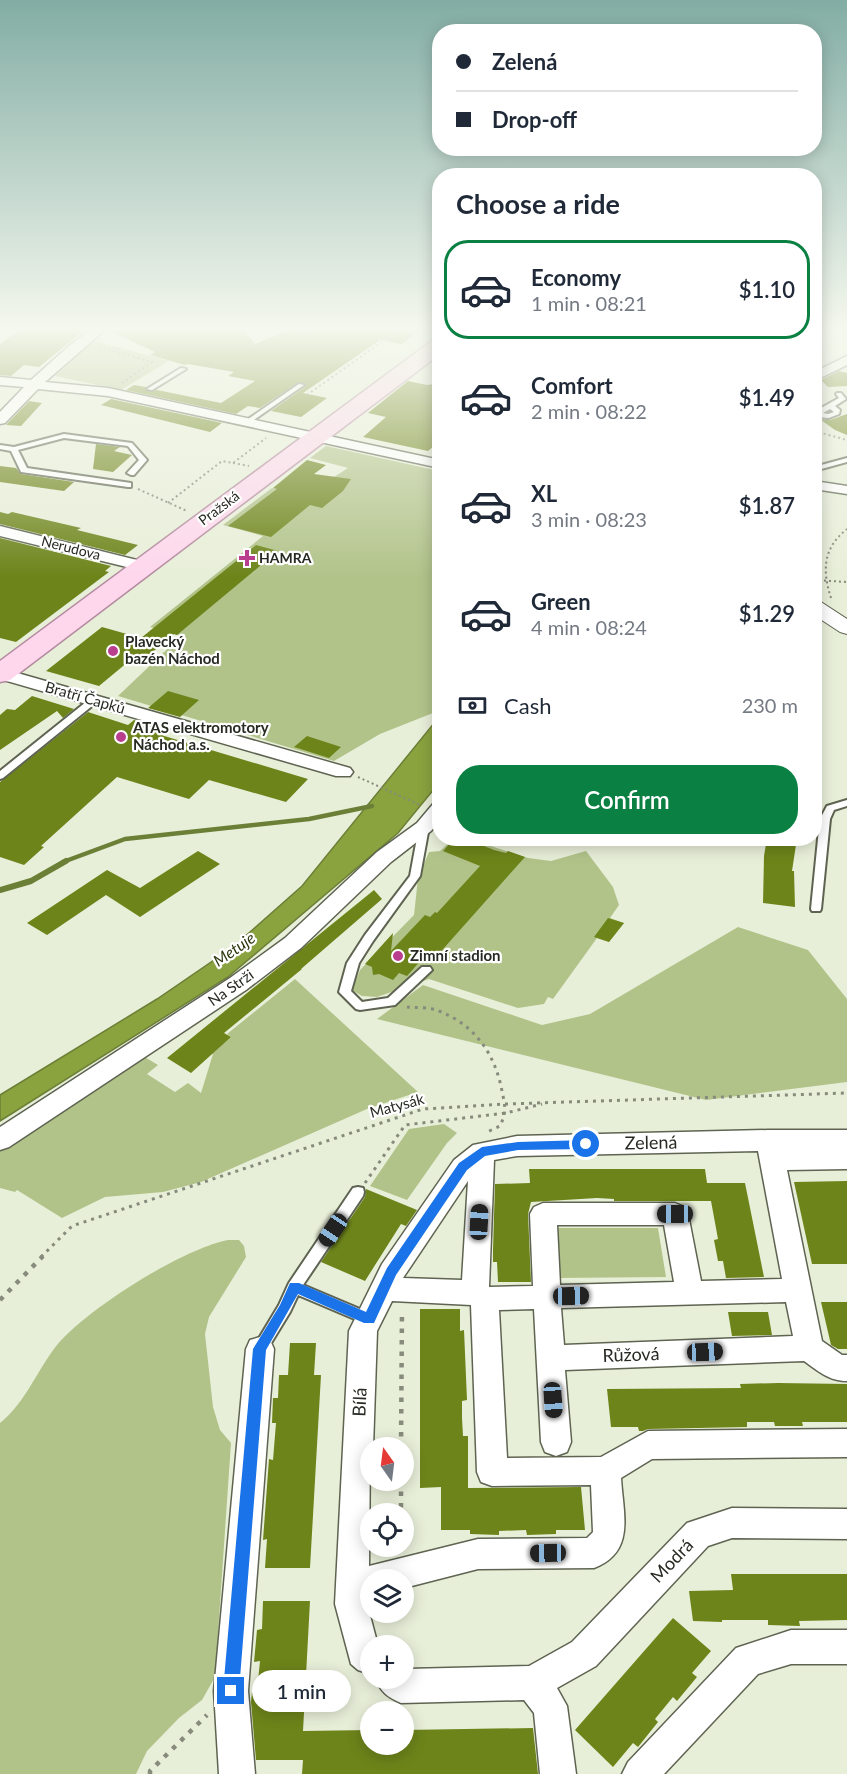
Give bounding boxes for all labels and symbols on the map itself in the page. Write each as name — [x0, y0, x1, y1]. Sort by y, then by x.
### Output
street label: Pražská — [195, 487, 242, 528]
street label: Nerudova — [40, 532, 103, 563]
place label: HAMRA — [259, 549, 312, 566]
marker: HAMRA — [240, 551, 254, 565]
place label: Plavecký bazén Náchod — [125, 632, 220, 667]
marker: Plavecký bazén Náchod — [106, 644, 120, 658]
street label: Bratří Čapků — [43, 677, 127, 717]
place label: ATAS elektromotory Náchod a.s. — [132, 718, 269, 753]
marker: ATAS elektromotory Náchod a.s. — [114, 730, 128, 744]
water label: Metuje — [209, 927, 259, 970]
place label: Zimní stadion — [410, 946, 501, 964]
marker: Zimní stadion — [391, 949, 405, 963]
street label: Na Strži — [204, 965, 257, 1009]
street label: Matysák — [368, 1089, 426, 1121]
route start — [572, 1130, 599, 1157]
street label: Zelená — [624, 1131, 677, 1153]
car — [469, 1204, 489, 1240]
car — [657, 1205, 693, 1223]
car — [315, 1210, 351, 1250]
car — [553, 1287, 589, 1305]
street label: Růžová — [602, 1342, 660, 1366]
car — [687, 1342, 723, 1362]
car — [543, 1381, 563, 1419]
street label: Bílá — [347, 1387, 371, 1417]
north arrow — [360, 1437, 414, 1491]
street label: Modrá — [645, 1534, 697, 1587]
car — [530, 1544, 566, 1562]
callout: 1 min — [252, 1670, 351, 1712]
route end — [217, 1677, 244, 1704]

